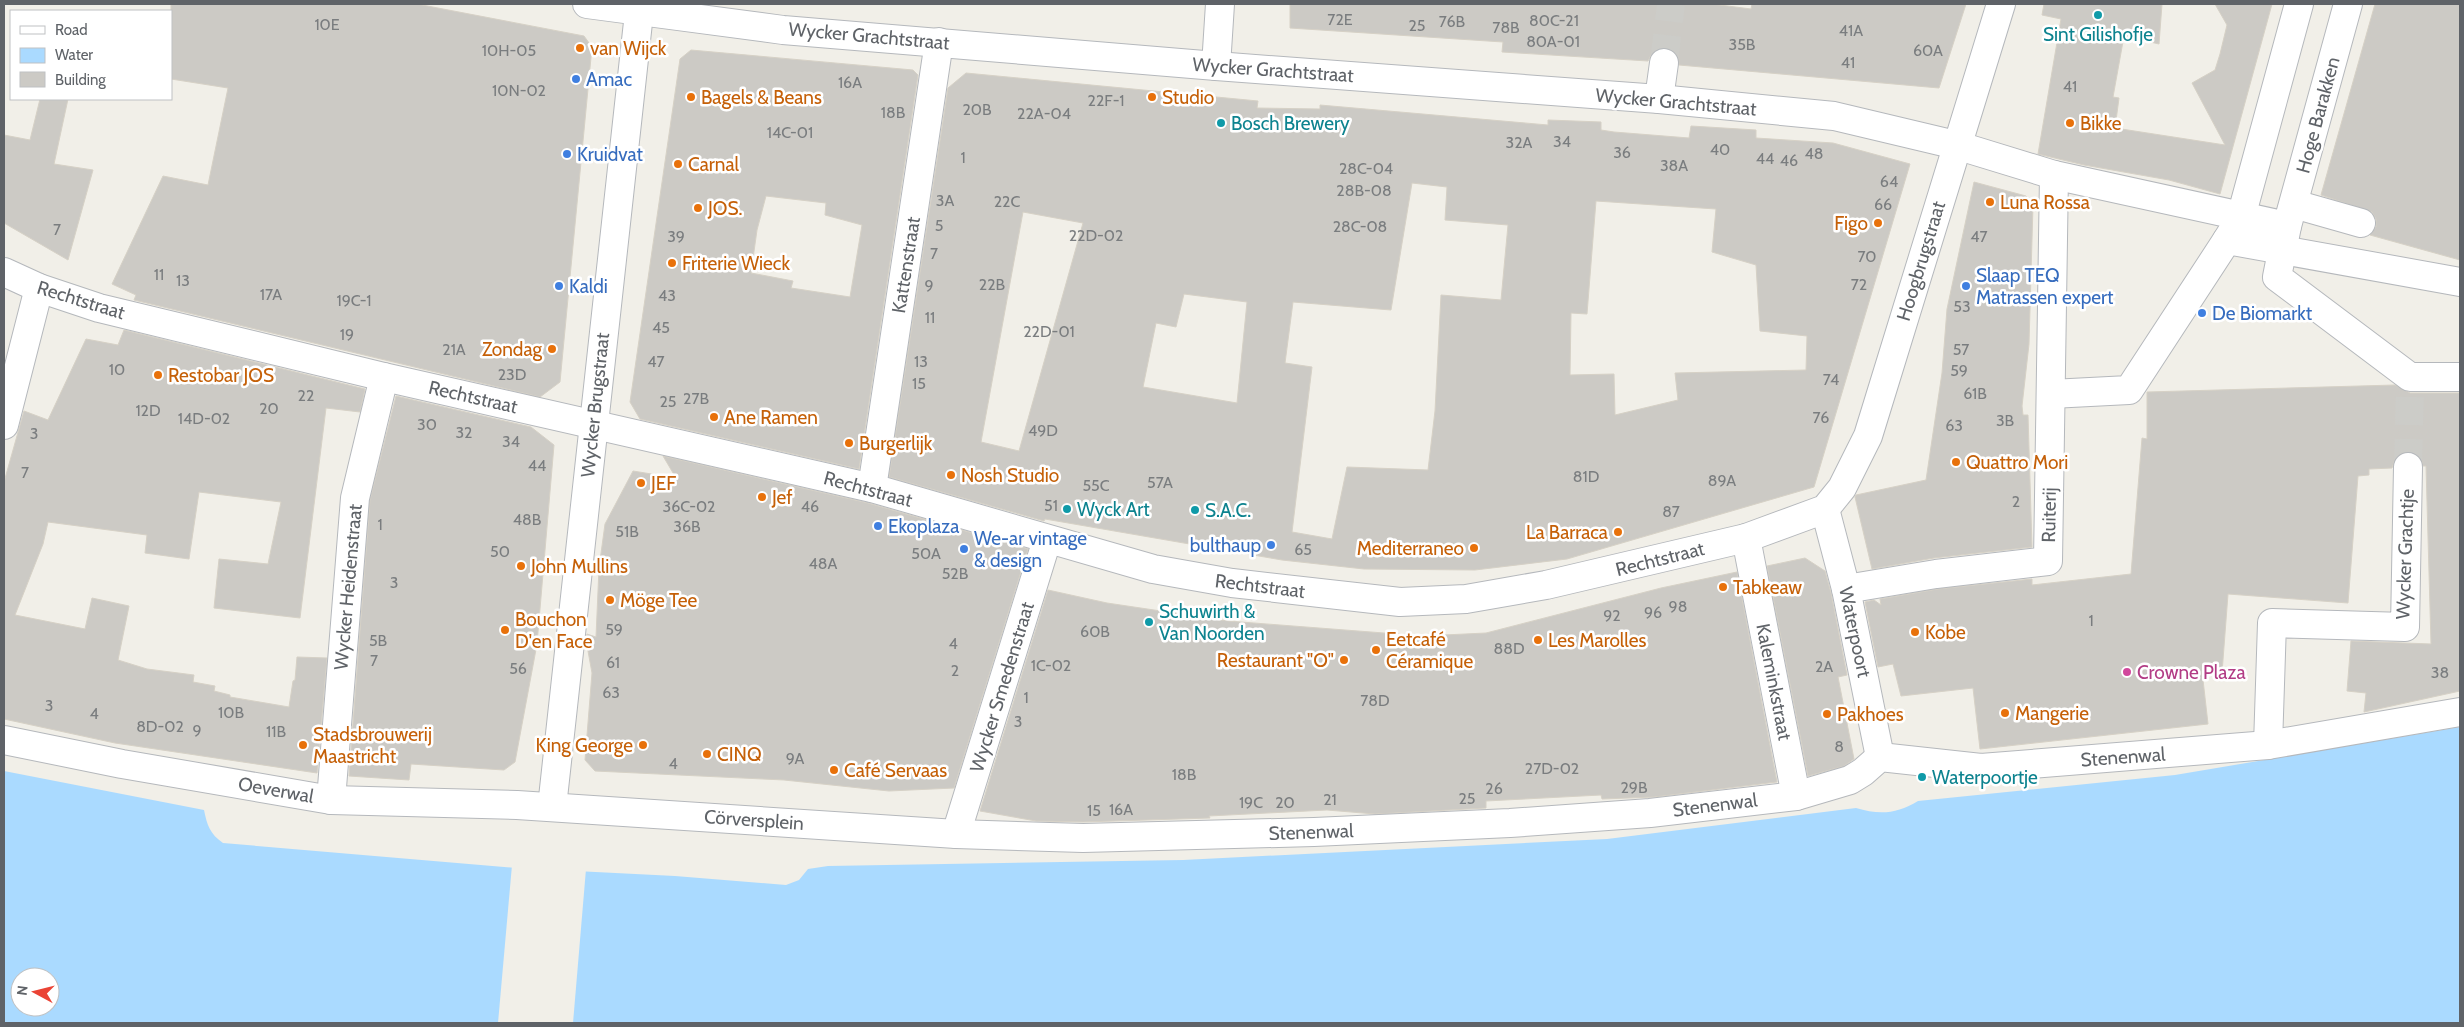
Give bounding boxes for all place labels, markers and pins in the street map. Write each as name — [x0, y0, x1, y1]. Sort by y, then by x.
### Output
marker: Sint Gilishofje — [2092, 9, 2104, 21]
place label: Sint Gilishofje — [2043, 23, 2153, 46]
place label: van Wijck — [590, 37, 667, 60]
marker: van Wijck — [574, 42, 586, 54]
place label: Amac — [586, 68, 632, 91]
marker: Amac — [570, 73, 582, 85]
place label: Bagels & Beans — [701, 86, 822, 109]
place label: Studio — [1162, 86, 1214, 109]
marker: Bagels & Beans — [685, 91, 697, 103]
marker: Studio — [1146, 91, 1158, 103]
place label: Bosch Brewery — [1231, 112, 1350, 135]
place label: Bikke — [2080, 112, 2122, 135]
marker: Bosch Brewery — [1215, 117, 1227, 129]
marker: Bikke — [2064, 117, 2076, 129]
place label: Kruidvat — [577, 143, 643, 166]
marker: Kruidvat — [561, 148, 573, 160]
place label: Carnal — [688, 153, 740, 176]
marker: Carnal — [672, 158, 684, 170]
place label: Luna Rossa — [2000, 191, 2090, 214]
marker: Luna Rossa — [1984, 196, 1996, 208]
place label: JOS. — [707, 197, 743, 220]
marker: JOS. — [692, 202, 704, 214]
place label: Figo — [1834, 212, 1868, 235]
marker: Figo — [1872, 217, 1884, 229]
place label: Friterie Wieck — [682, 252, 790, 275]
marker: Friterie Wieck — [666, 257, 678, 269]
place label: Slaap TEQ Matrassen expert — [1976, 264, 2114, 309]
place label: Kaldi — [569, 275, 608, 298]
marker: Kaldi — [553, 280, 565, 292]
marker: Slaap TEQ Matrassen expert — [1960, 280, 1972, 292]
place label: De Biomarkt — [2212, 302, 2313, 325]
marker: De Biomarkt — [2196, 307, 2208, 319]
place label: Zondag — [482, 338, 543, 361]
marker: Zondag — [546, 343, 558, 355]
place label: Restobar JOS — [168, 364, 274, 387]
marker: Restobar JOS — [152, 369, 164, 381]
place label: Ane Ramen — [724, 406, 818, 429]
marker: Ane Ramen — [708, 411, 720, 423]
place label: Burgerlijk — [859, 432, 933, 455]
marker: Burgerlijk — [843, 437, 855, 449]
place label: Quattro Mori — [1966, 451, 2068, 474]
marker: Quattro Mori — [1950, 456, 1962, 468]
place label: Nosh Studio — [961, 464, 1059, 487]
marker: Nosh Studio — [945, 469, 957, 481]
place label: JEF — [650, 472, 676, 495]
marker: JEF — [635, 477, 647, 489]
place label: Jef — [771, 486, 793, 509]
marker: Jef — [756, 491, 768, 503]
place label: Wyck Art — [1077, 498, 1150, 521]
place label: S.A.C. — [1205, 499, 1251, 522]
marker: Wyck Art — [1061, 503, 1073, 515]
marker: S.A.C. — [1189, 504, 1201, 516]
place label: Ekoplaza — [888, 515, 959, 538]
marker: Ekoplaza — [872, 520, 884, 532]
place label: La Barraca — [1526, 521, 1608, 544]
marker: La Barraca — [1612, 526, 1624, 538]
place label: We-ar vintage & design — [974, 527, 1087, 572]
place label: bulthaup — [1190, 534, 1261, 557]
place label: Mediterraneo — [1357, 537, 1464, 560]
marker: bulthaup — [1265, 539, 1277, 551]
marker: Mediterraneo — [1468, 542, 1480, 554]
marker: We-ar vintage & design — [958, 543, 970, 555]
place label: John Mullins — [530, 555, 628, 578]
marker: John Mullins — [515, 560, 527, 572]
place label: Tabkeaw — [1733, 576, 1802, 599]
marker: Tabkeaw — [1717, 581, 1729, 593]
place label: Möge Tee — [620, 589, 697, 612]
marker: Möge Tee — [604, 594, 616, 606]
place label: Schuwirth & Van Noorden — [1159, 600, 1265, 645]
place label: Bouchon D'en Face — [515, 608, 593, 653]
marker: Schuwirth & Van Noorden — [1143, 616, 1155, 628]
place label: Kobe — [1925, 621, 1966, 644]
marker: Bouchon D'en Face — [499, 624, 511, 636]
marker: Kobe — [1909, 626, 1921, 638]
place label: Eetcafé Céramique — [1386, 628, 1473, 673]
place label: Les Marolles — [1548, 629, 1646, 652]
marker: Les Marolles — [1532, 634, 1544, 646]
marker: Eetcafé Céramique — [1370, 644, 1382, 656]
place label: Restaurant "O" — [1217, 649, 1334, 672]
marker: Restaurant "O" — [1338, 654, 1350, 666]
place label: Crowne Plaza — [2137, 661, 2246, 684]
marker: Crowne Plaza — [2121, 666, 2133, 678]
place label: Mangerie — [2015, 702, 2089, 725]
place label: Pakhoes — [1837, 703, 1904, 726]
marker: Mangerie — [1999, 707, 2011, 719]
marker: Pakhoes — [1821, 708, 1833, 720]
place label: Stadsbrouwerij Maastricht — [313, 723, 432, 768]
place label: King George — [535, 734, 633, 757]
marker: Stadsbrouwerij Maastricht — [297, 739, 309, 751]
marker: King George — [637, 739, 649, 751]
place label: CINQ — [717, 743, 762, 766]
marker: CINQ — [701, 748, 713, 760]
place label: Café Servaas — [844, 759, 947, 782]
marker: Café Servaas — [828, 764, 840, 776]
place label: Waterpoortje — [1932, 766, 2038, 789]
marker: Waterpoortje — [1916, 771, 1928, 783]

